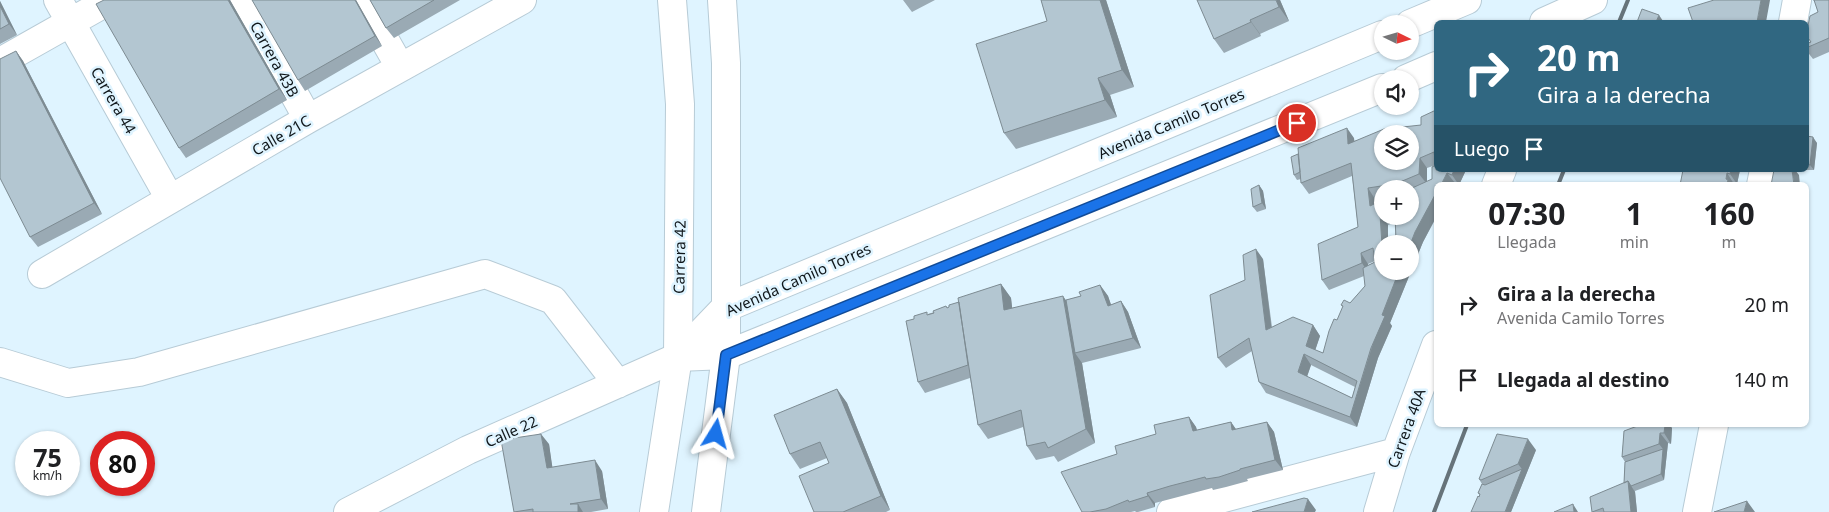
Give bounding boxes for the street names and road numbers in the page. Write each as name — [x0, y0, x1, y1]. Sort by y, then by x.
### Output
street label: Carrera 43B — [246, 18, 304, 100]
street label: Carrera 44 — [87, 63, 141, 137]
street label: Avenida Camilo Torres — [1095, 83, 1247, 163]
street label: Calle 21C — [248, 110, 314, 160]
street label: Carrera 42 — [668, 220, 690, 294]
street label: Avenida Camilo Torres — [722, 238, 874, 320]
street label: Carrera 40A — [1382, 385, 1430, 471]
street label: Calle 22 — [482, 411, 540, 451]

